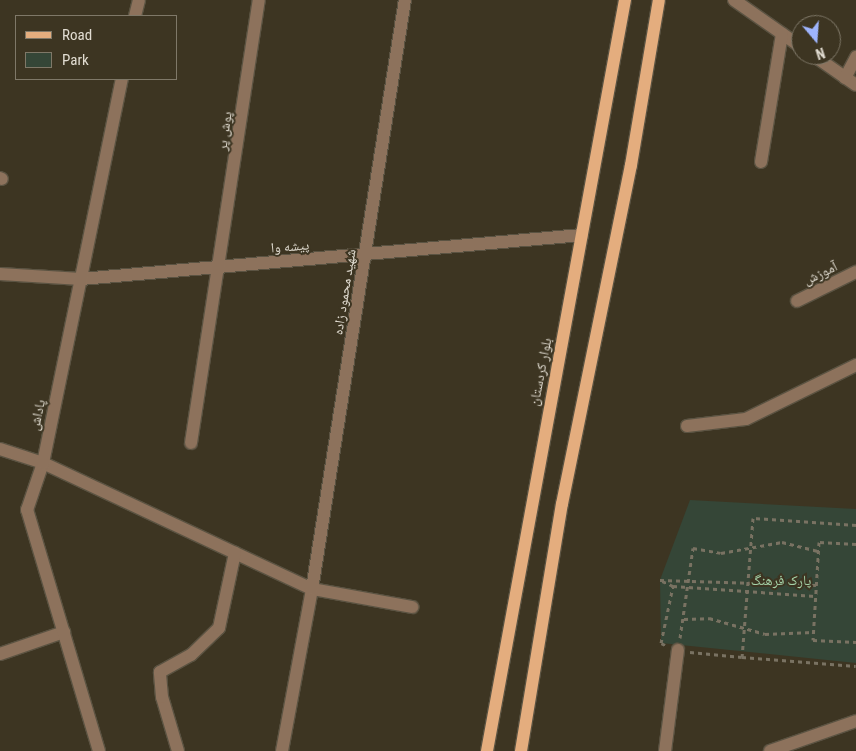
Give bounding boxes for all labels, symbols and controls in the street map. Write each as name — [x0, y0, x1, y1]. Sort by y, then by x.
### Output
legend — [15, 15, 178, 80]
north arrow — [791, 15, 841, 65]
text: Road — [62, 26, 92, 44]
text: N — [814, 44, 827, 62]
text: Park — [62, 51, 89, 69]
street label: پوش پر — [213, 110, 235, 152]
street label: پیشه وا — [270, 236, 310, 256]
street label: شهید محمود زاده — [329, 248, 359, 336]
street label: آموزش — [800, 258, 840, 288]
street label: بلوار کردستان — [525, 337, 555, 407]
street label: پاداش — [25, 398, 49, 432]
park label: پارک فرهنگ — [751, 572, 811, 588]

